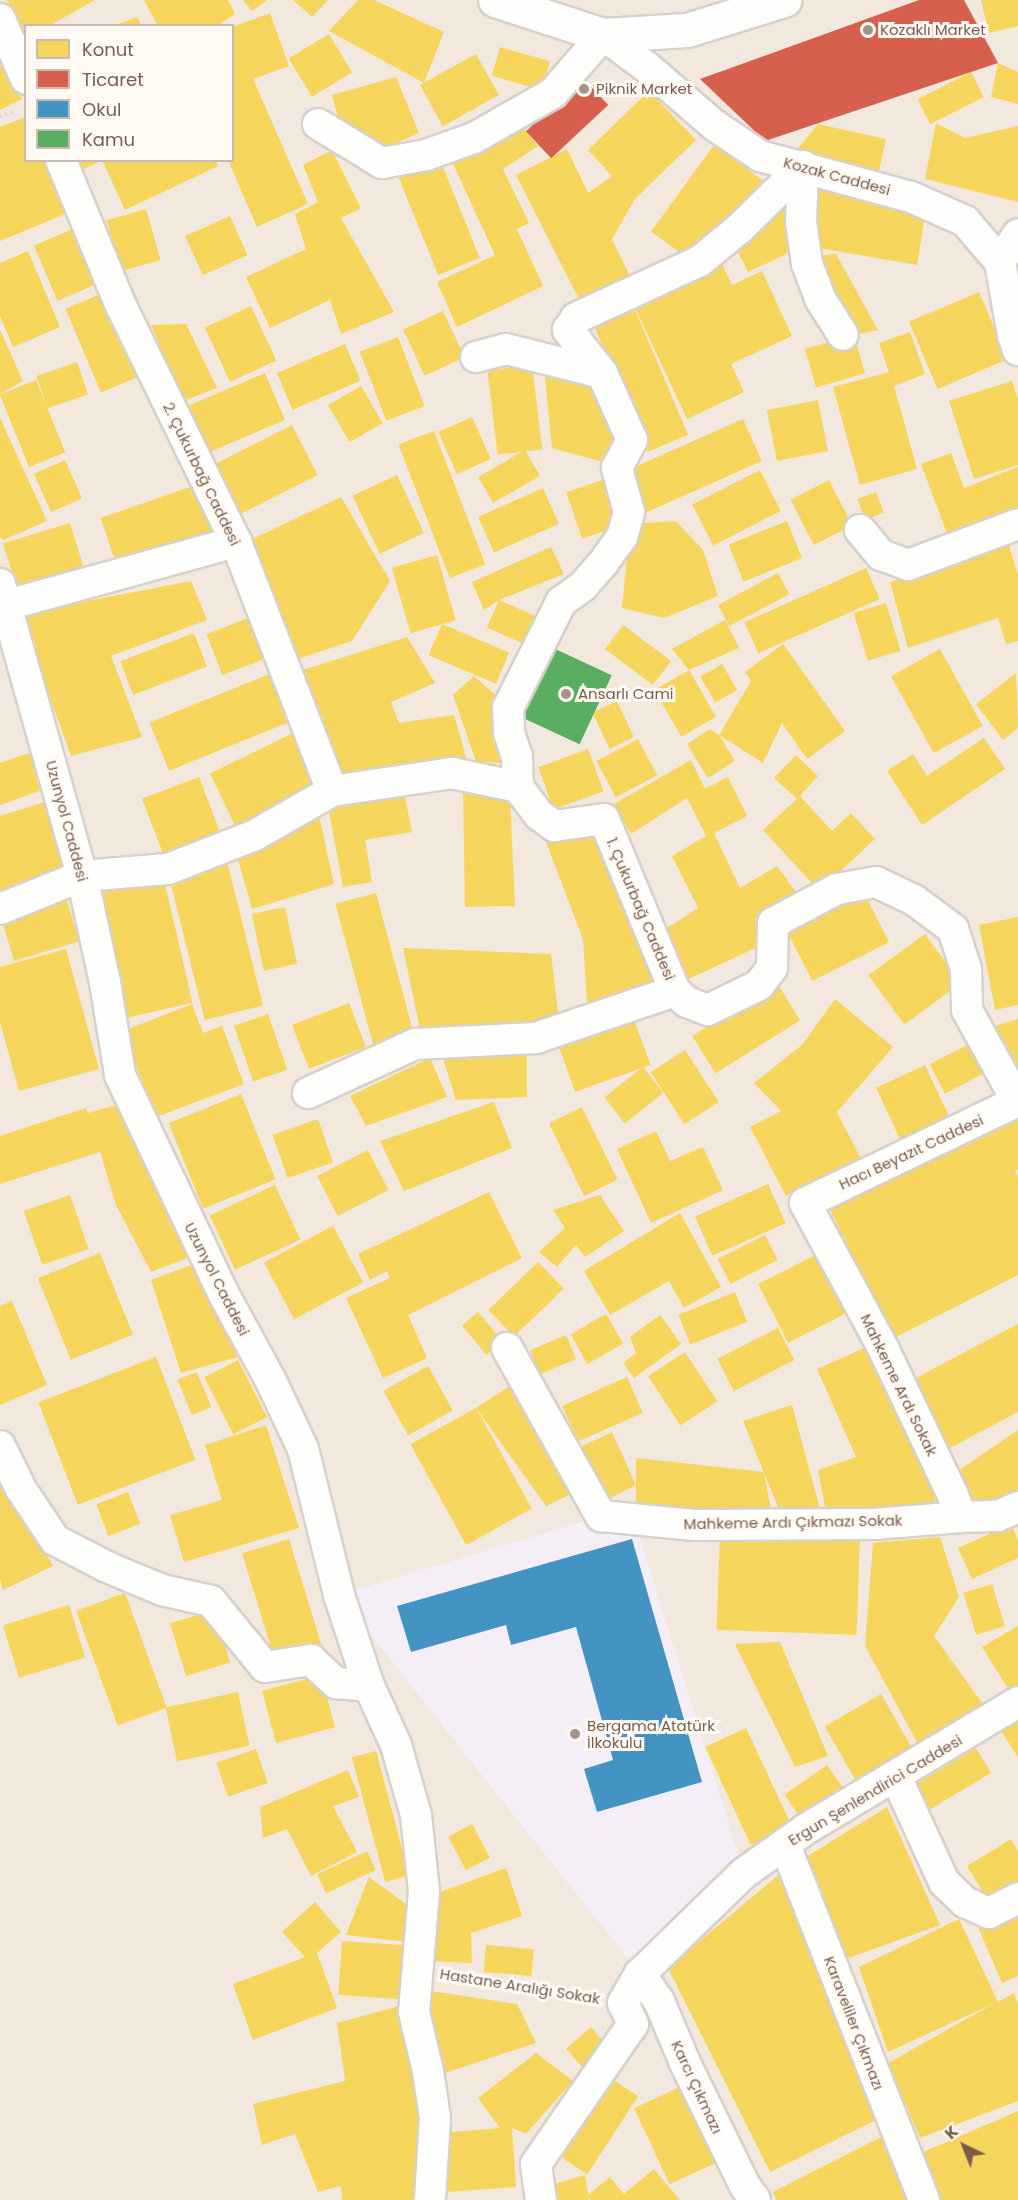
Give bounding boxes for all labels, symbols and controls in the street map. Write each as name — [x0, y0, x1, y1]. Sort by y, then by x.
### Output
place label: Kozaklı Market — [880, 21, 986, 39]
marker: Kozaklı Market — [861, 23, 875, 37]
legend — [24, 24, 234, 162]
text: Konut — [82, 37, 134, 62]
text: Ticaret — [82, 67, 144, 92]
place label: Piknik Market — [596, 80, 692, 98]
marker: Piknik Market — [577, 82, 591, 96]
text: Okul — [82, 97, 121, 122]
text: Kamu — [82, 127, 135, 152]
street label: Kozak Caddesi — [781, 153, 893, 199]
street label: 2. Çukurbağ Caddesi — [159, 399, 245, 549]
place label: Ansarlı Cami — [578, 685, 674, 703]
marker: Ansarlı Cami — [559, 687, 573, 701]
street label: Uzunyol Caddesi — [42, 758, 92, 884]
street label: 1. Çukurbağ Caddesi — [603, 835, 679, 983]
street label: Hacı Beyazıt Caddesi — [836, 1111, 986, 1193]
street label: Uzunyol Caddesi — [181, 1219, 253, 1339]
street label: Mahkeme Ardı Sokak — [857, 1311, 941, 1459]
street label: Mahkeme Ardı Çıkmazı Sokak — [683, 1511, 903, 1533]
place label: Bergama Atatürk İlkokulu — [587, 1716, 715, 1751]
marker: Bergama Atatürk İlkokulu — [568, 1727, 582, 1741]
street label: Ergun Şenlendirici Caddesi — [785, 1731, 965, 1849]
street label: Karaveliler Çıkmazı — [820, 1954, 888, 2092]
street label: Hastane Aralığı Sokak — [439, 1964, 601, 2008]
street label: Karcı Çıkmazı — [668, 2038, 726, 2136]
north arrow — [934, 2116, 994, 2176]
text: K — [939, 2120, 963, 2145]

